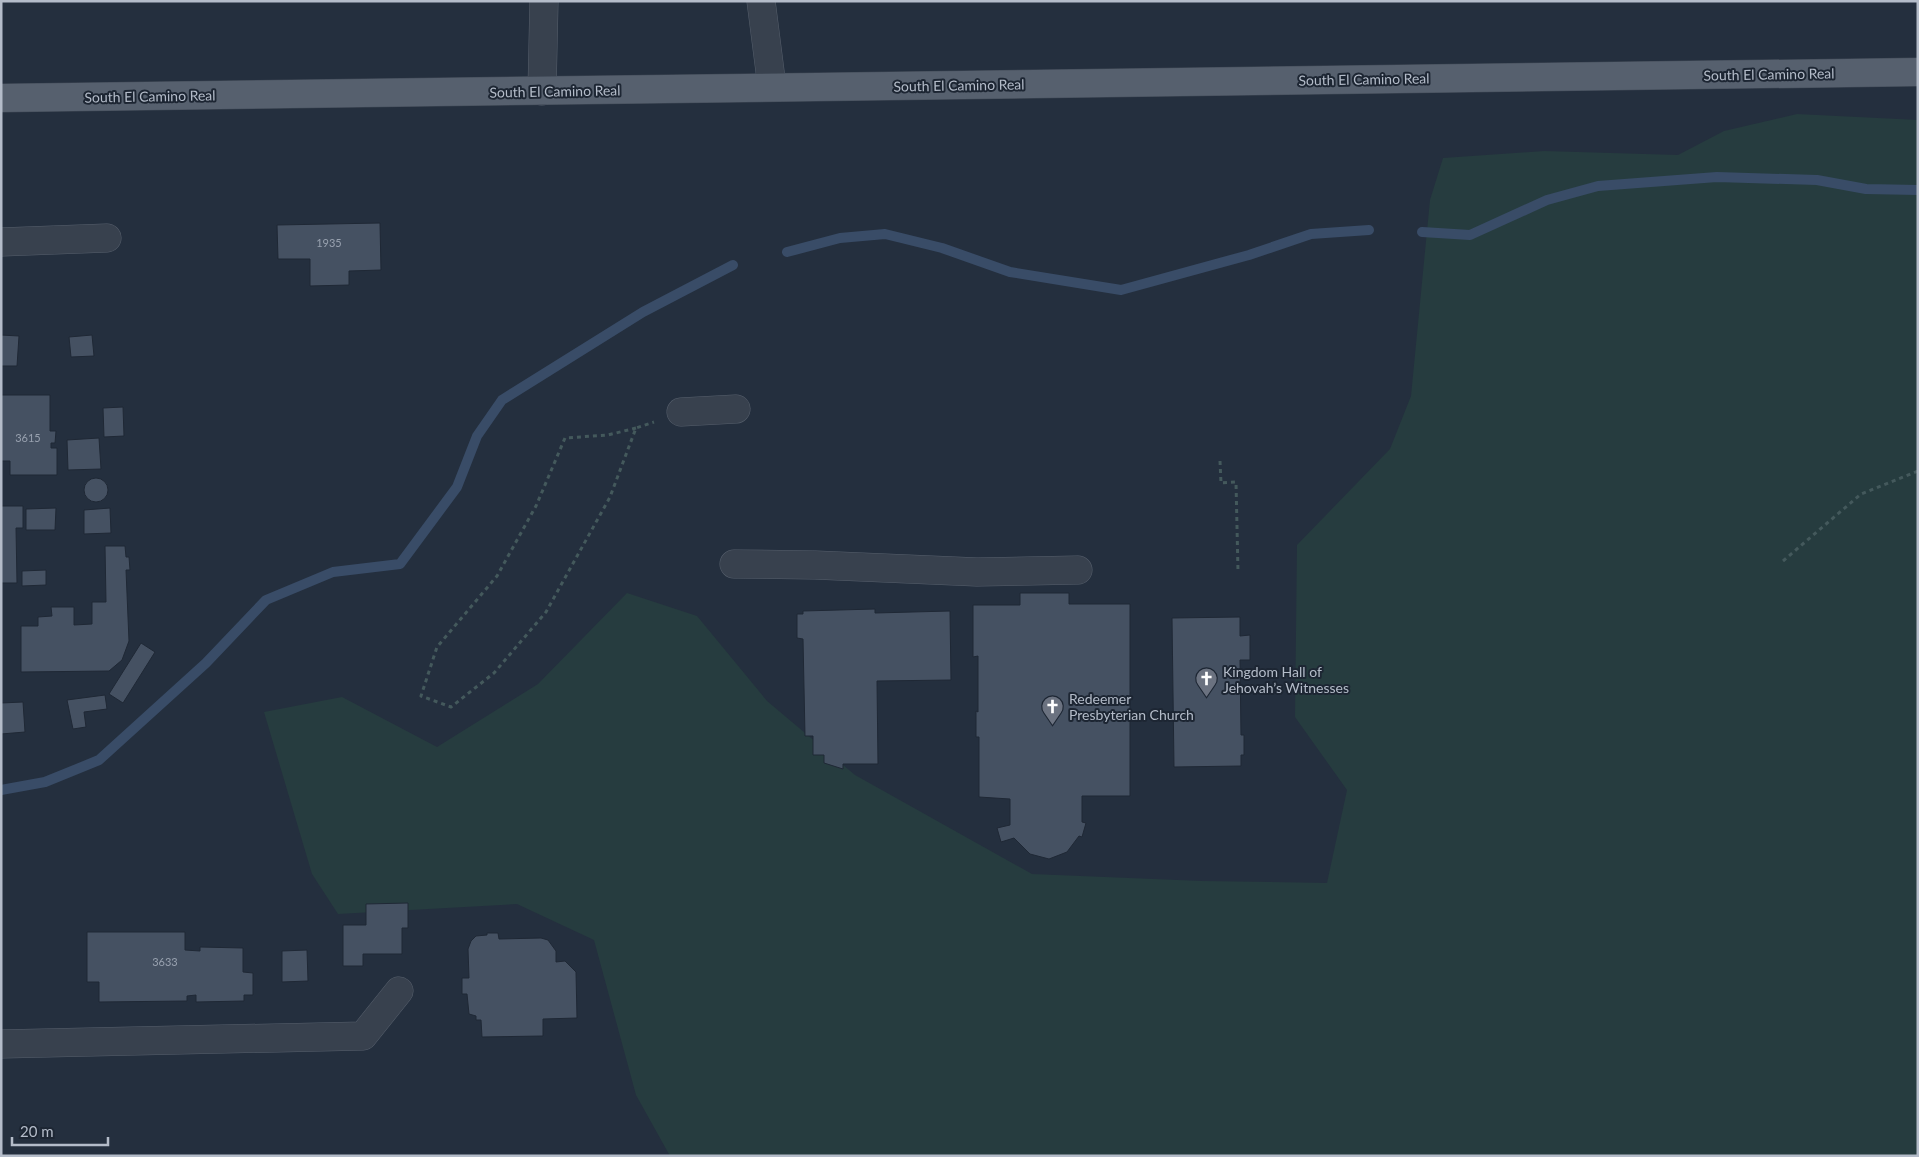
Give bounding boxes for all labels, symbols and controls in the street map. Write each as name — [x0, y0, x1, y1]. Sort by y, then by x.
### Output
street label: South El Camino Real — [1703, 64, 1835, 84]
street label: South El Camino Real — [1298, 69, 1430, 89]
street label: South El Camino Real — [893, 75, 1025, 95]
street label: South El Camino Real — [489, 81, 621, 101]
street label: South El Camino Real — [84, 86, 216, 106]
house number: 1935 — [316, 236, 342, 249]
house number: 3615 — [15, 431, 41, 444]
place label: Kingdom Hall of Jehovah’s Witnesses — [1223, 663, 1349, 696]
church icon: Kingdom Hall of Jehovah’s Witnesses — [1195, 667, 1219, 698]
place label: Redeemer Presbyterian Church — [1069, 690, 1194, 723]
church icon: Redeemer Presbyterian Church — [1041, 694, 1065, 725]
house number: 3633 — [152, 955, 178, 968]
scale bar — [12, 1114, 109, 1146]
text: 20 m — [20, 1122, 54, 1140]

